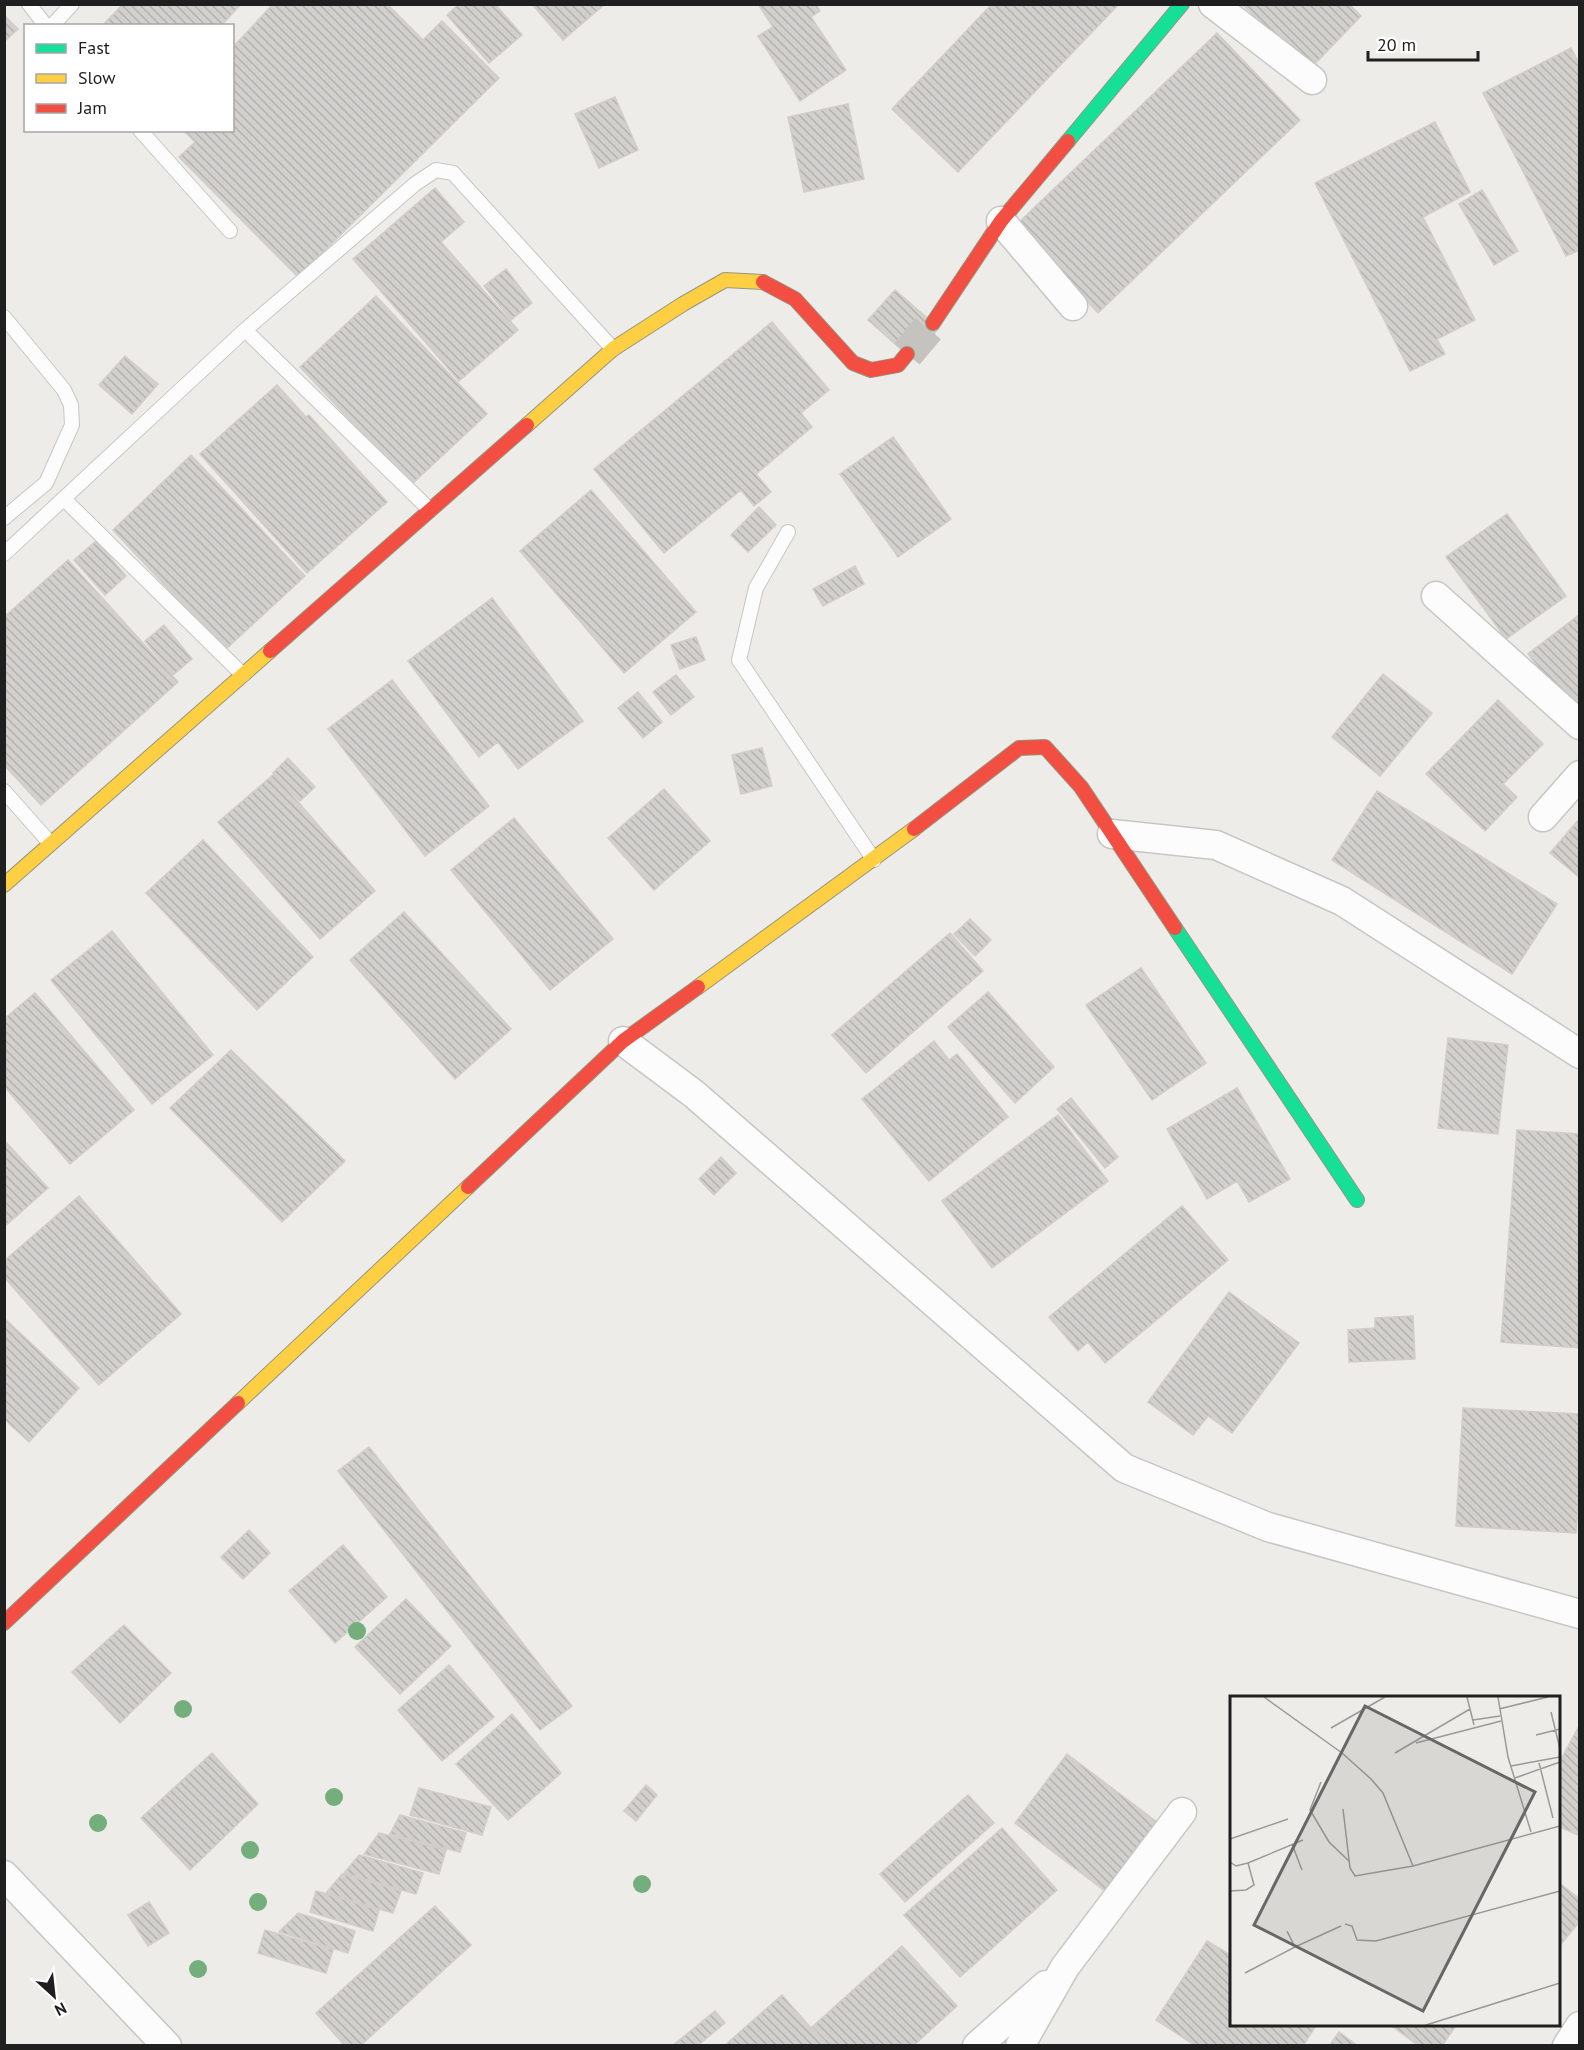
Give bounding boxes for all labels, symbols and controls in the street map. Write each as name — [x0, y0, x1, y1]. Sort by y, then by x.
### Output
legend — [24, 24, 234, 132]
scale bar — [1368, 24, 1478, 62]
text: 20 m — [1377, 33, 1416, 56]
text: Fast — [78, 36, 110, 59]
text: Slow — [78, 66, 116, 89]
text: Jam — [77, 96, 107, 119]
inset map — [1230, 1696, 1560, 2026]
north arrow — [24, 1966, 84, 2026]
text: N — [52, 1998, 70, 2021]

